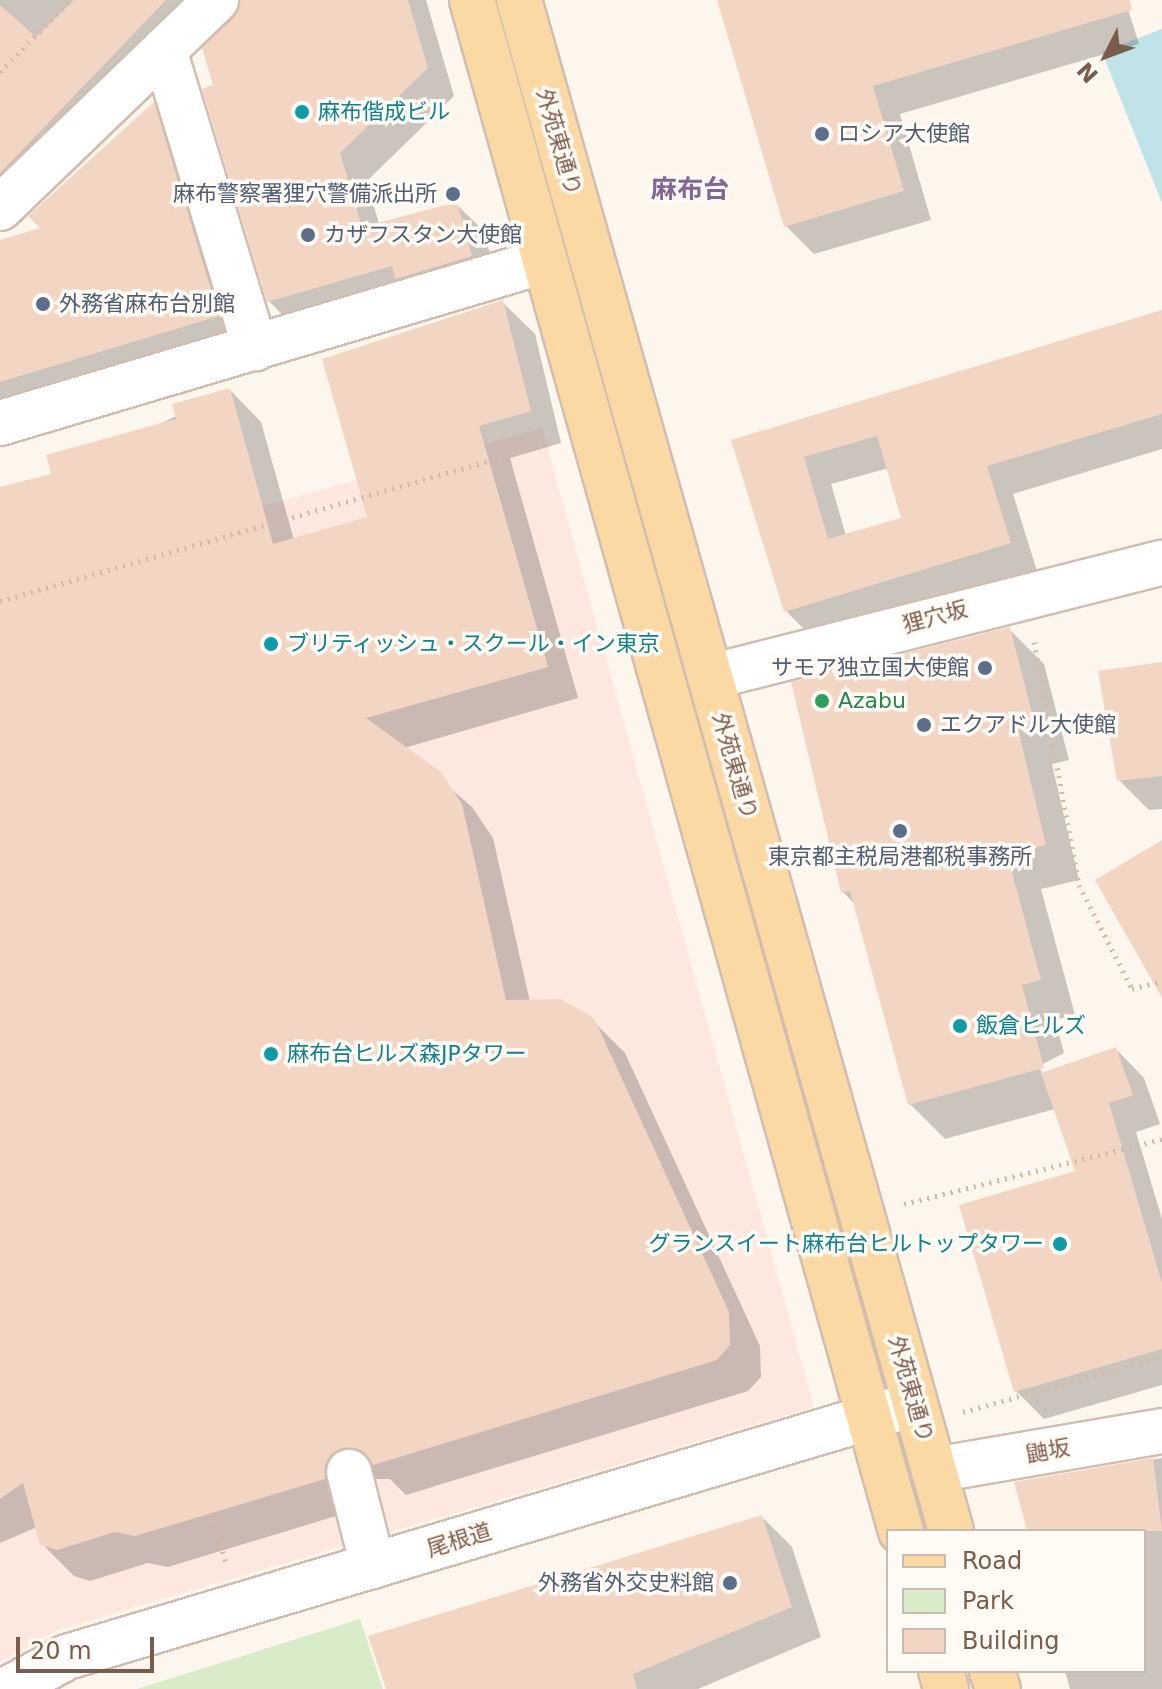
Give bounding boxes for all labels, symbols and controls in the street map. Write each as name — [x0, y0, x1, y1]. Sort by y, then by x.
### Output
north arrow — [1066, 16, 1146, 96]
text: N — [1072, 57, 1103, 88]
street label: 外苑東通り — [531, 85, 587, 199]
place label: 麻布偕成ビル — [318, 99, 450, 125]
marker: 麻布偕成ビル — [293, 103, 311, 121]
place label: ロシア大使館 — [838, 121, 970, 147]
marker: ロシア大使館 — [813, 125, 831, 143]
district label: 麻布台 — [651, 174, 729, 206]
place label: 麻布警察署狸穴警備派出所 — [173, 181, 437, 207]
marker: 麻布警察署狸穴警備派出所 — [444, 185, 462, 203]
place label: カザフスタン大使館 — [324, 222, 522, 248]
marker: カザフスタン大使館 — [299, 226, 317, 244]
place label: 外務省麻布台別館 — [59, 291, 235, 317]
marker: 外務省麻布台別館 — [34, 295, 52, 313]
street label: 狸穴坂 — [900, 596, 970, 638]
place label: ブリティッシュ・スクール・イン東京 — [287, 631, 661, 657]
marker: ブリティッシュ・スクール・イン東京 — [262, 635, 280, 653]
place label: サモア独立国大使館 — [771, 655, 969, 681]
marker: サモア独立国大使館 — [976, 659, 994, 677]
place label: Azabu — [838, 688, 906, 714]
marker: Azabu — [813, 692, 831, 710]
street label: 外苑東通り — [707, 709, 763, 823]
place label: エクアドル大使館 — [940, 712, 1116, 738]
marker: エクアドル大使館 — [915, 716, 933, 734]
marker: 東京都主税局港都税事務所 — [891, 822, 909, 840]
place label: 東京都主税局港都税事務所 — [768, 844, 1032, 870]
place label: 飯倉ヒルズ — [976, 1013, 1086, 1039]
marker: 飯倉ヒルズ — [951, 1017, 969, 1035]
place label: 麻布台ヒルズ森JPタワー — [287, 1041, 527, 1067]
marker: 麻布台ヒルズ森JPタワー — [262, 1045, 280, 1063]
place label: グランスイート麻布台ヒルトップタワー — [648, 1231, 1044, 1257]
marker: グランスイート麻布台ヒルトップタワー — [1051, 1235, 1069, 1253]
street label: 外苑東通り — [883, 1332, 939, 1446]
street label: 鼬坂 — [1024, 1434, 1072, 1468]
street label: 尾根道 — [424, 1518, 494, 1562]
legend — [886, 1529, 1146, 1673]
text: Road — [962, 1547, 1022, 1575]
place label: 外務省外交史料館 — [538, 1570, 714, 1596]
marker: 外務省外交史料館 — [721, 1574, 739, 1592]
text: Park — [962, 1587, 1014, 1615]
scale bar — [20, 1621, 158, 1671]
text: Building — [962, 1627, 1059, 1655]
text: 20 m — [30, 1637, 92, 1665]

